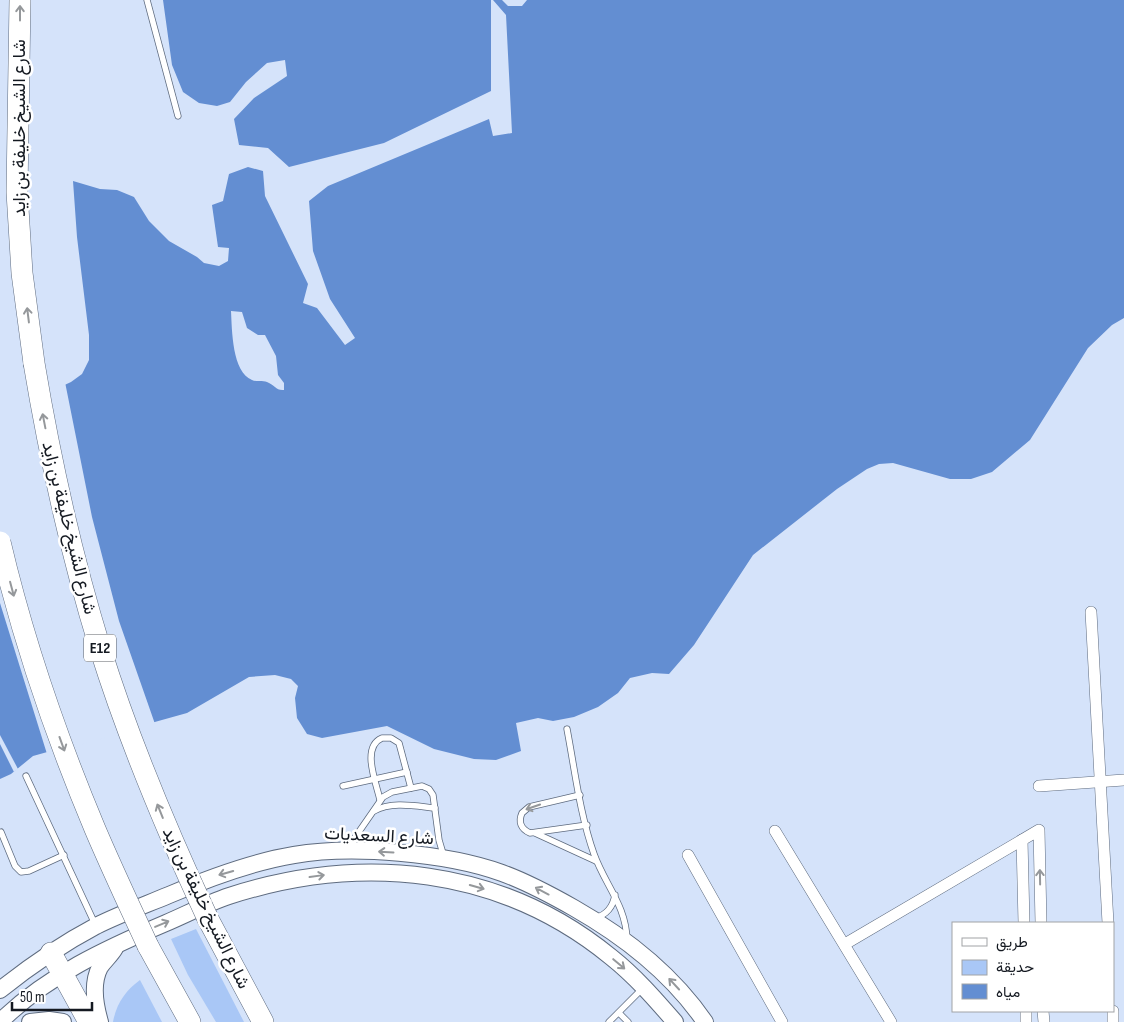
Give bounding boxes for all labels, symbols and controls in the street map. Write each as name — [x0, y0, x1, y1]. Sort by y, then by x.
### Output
one-way arrow — [15, 5, 25, 21]
street label: شارع الشيخ خليفة بن زايد — [9, 39, 31, 217]
one-way arrow — [22, 307, 32, 323]
one-way arrow — [38, 413, 48, 429]
street label: شارع الشيخ خليفة بن زايد — [36, 439, 101, 617]
one-way arrow — [8, 581, 18, 597]
road number: E12 — [84, 634, 116, 661]
one-way arrow — [58, 736, 67, 751]
one-way arrow — [525, 803, 541, 813]
one-way arrow — [154, 804, 164, 819]
street label: شارع السعديات — [324, 823, 434, 850]
street label: شارع الشيخ خليفة بن زايد — [157, 824, 254, 993]
one-way arrow — [378, 848, 394, 857]
one-way arrow — [218, 869, 234, 879]
one-way arrow — [1035, 869, 1045, 885]
one-way arrow — [308, 871, 324, 881]
one-way arrow — [469, 883, 485, 893]
one-way arrow — [535, 886, 550, 895]
one-way arrow — [154, 919, 169, 929]
legend — [952, 922, 1114, 1012]
text: طريق — [996, 933, 1028, 952]
one-way arrow — [613, 958, 626, 970]
text: حديقة — [996, 958, 1034, 977]
one-way arrow — [668, 978, 680, 991]
scale bar — [12, 980, 92, 1012]
text: مياه — [996, 983, 1020, 1002]
text: 50 m — [20, 988, 45, 1007]

